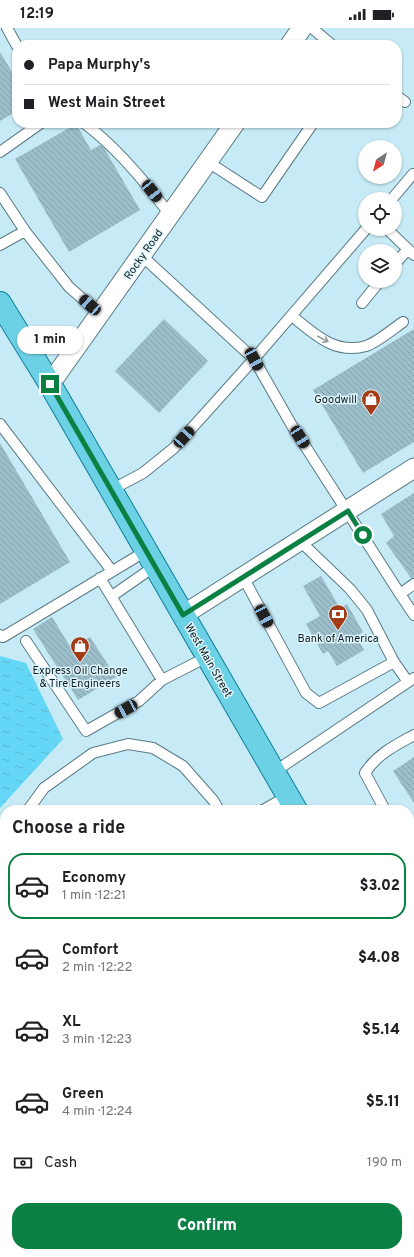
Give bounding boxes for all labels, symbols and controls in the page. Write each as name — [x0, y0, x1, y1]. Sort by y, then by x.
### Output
text: 12:19 — [20, 5, 54, 24]
text: Papa Murphy's — [48, 56, 151, 75]
text: West Main Street — [48, 94, 165, 113]
north arrow — [358, 140, 402, 184]
map controls — [358, 140, 402, 288]
car — [140, 178, 164, 204]
button: locate — [358, 192, 402, 236]
street label: Rocky Road — [121, 227, 166, 283]
button: layers — [358, 244, 402, 288]
car — [77, 293, 103, 317]
callout: 1 min — [17, 326, 83, 354]
text: 1 min — [34, 332, 66, 348]
one-way arrow — [317, 336, 329, 344]
car — [243, 346, 265, 372]
route end — [41, 375, 59, 393]
shop icon: Goodwill — [360, 388, 382, 416]
place label: Goodwill — [314, 393, 357, 407]
car — [172, 424, 196, 450]
car — [288, 424, 312, 450]
route start — [354, 526, 372, 544]
car — [253, 603, 275, 629]
bank icon: Bank of America — [327, 603, 349, 631]
street label: West Main Street — [181, 621, 235, 700]
place label: Bank of America — [298, 632, 379, 646]
shop icon: Express Oil Change & Tire Engineers — [69, 635, 91, 663]
place label: Express Oil Change & Tire Engineers — [32, 664, 128, 691]
car — [113, 698, 139, 720]
text: Choose a ride — [12, 817, 125, 840]
icon: car — [14, 868, 50, 904]
text: Economy — [62, 869, 126, 888]
text: $3.02 — [359, 877, 400, 896]
text: 1 min · 12:21 — [62, 888, 126, 904]
icon: car — [14, 940, 50, 976]
text: Comfort — [62, 941, 119, 960]
text: $4.08 — [358, 949, 400, 968]
text: 2 min · 12:22 — [62, 960, 132, 976]
icon: car — [14, 1012, 50, 1048]
text: XL — [62, 1013, 80, 1032]
text: $5.14 — [362, 1021, 400, 1040]
text: 3 min · 12:23 — [62, 1032, 132, 1048]
icon: car — [14, 1084, 50, 1120]
text: Green — [62, 1085, 104, 1104]
text: $5.11 — [366, 1093, 400, 1112]
text: 4 min · 12:24 — [62, 1104, 133, 1120]
icon: cash — [12, 1152, 34, 1174]
text: Cash — [44, 1154, 77, 1173]
text: 190 m — [367, 1155, 402, 1171]
button: Confirm — [12, 1203, 402, 1249]

